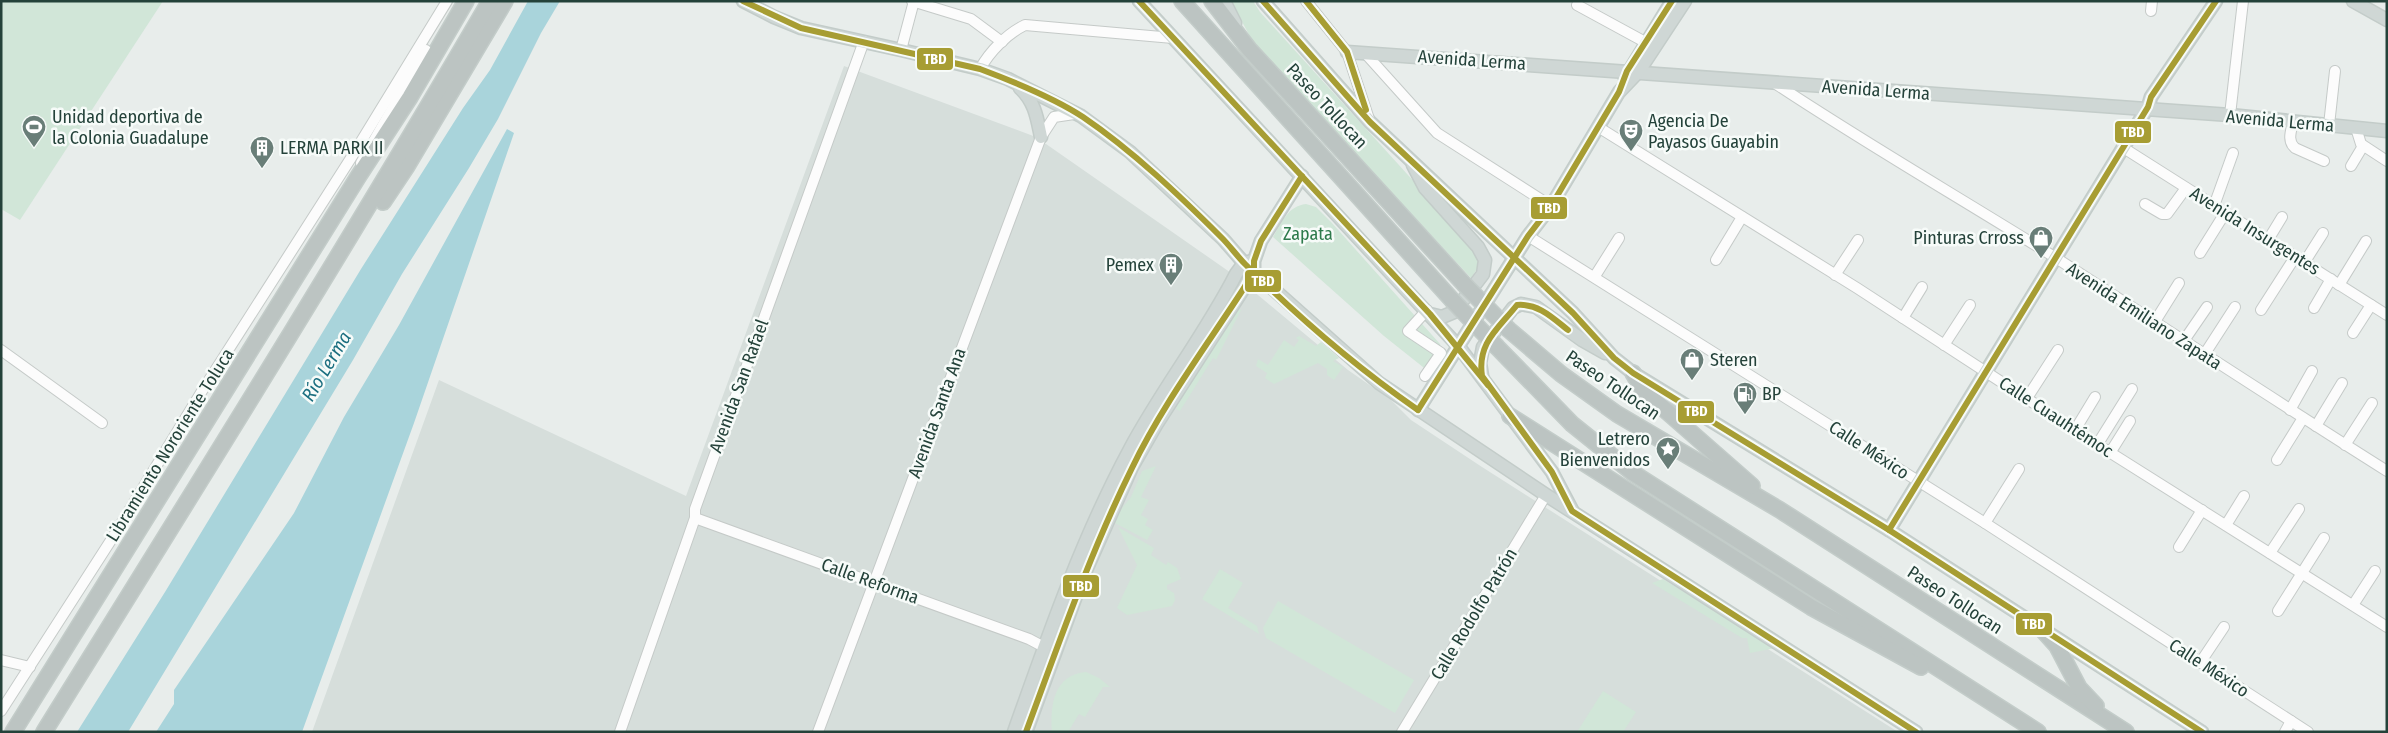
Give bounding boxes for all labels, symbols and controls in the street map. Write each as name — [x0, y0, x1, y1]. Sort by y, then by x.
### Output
street label: Avenida Lerma — [1417, 45, 1527, 75]
line badge: TBD — [916, 47, 954, 71]
text: TBD — [923, 51, 947, 68]
street label: Paseo Tollocan — [1282, 59, 1372, 153]
street label: Avenida Lerma — [1821, 75, 1931, 105]
street label: Avenida Lerma — [2225, 105, 2335, 137]
place label: Unidad deportiva de la Colonia Guadalupe — [52, 106, 209, 149]
place label: Agencia De Payasos Guayabin — [1648, 110, 1779, 153]
sports icon: Unidad deportiva de la Colonia Guadalupe — [21, 114, 47, 148]
theatre icon: Agencia De Payasos Guayabin — [1618, 118, 1644, 152]
line badge: TBD — [2114, 120, 2152, 144]
text: TBD — [2121, 124, 2145, 141]
building icon: LERMA PARK II — [249, 135, 275, 169]
place label: LERMA PARK II — [280, 137, 384, 159]
street label: Avenida Insurgentes — [2186, 182, 2324, 280]
line badge: TBD — [1530, 196, 1568, 220]
text: TBD — [1537, 200, 1561, 217]
park label: Zapata — [1283, 223, 1333, 245]
shop icon: Pinturas Crross — [2028, 225, 2054, 259]
place label: Pinturas Crross — [1913, 227, 2024, 249]
building icon: Pemex — [1158, 252, 1184, 286]
place label: Pemex — [1106, 254, 1154, 276]
street label: Avenida Emiliano Zapata — [2062, 258, 2226, 375]
line badge: TBD — [1244, 269, 1282, 293]
text: TBD — [1251, 273, 1275, 290]
street label: Avenida San Rafael — [705, 316, 773, 456]
water label: Río Lerma — [297, 327, 356, 405]
street label: Libramiento Nororiente Toluca — [101, 344, 239, 546]
street label: Avenida Santa Ana — [903, 345, 971, 481]
street label: Paseo Tollocan — [1562, 345, 1664, 425]
shop icon: Steren — [1679, 347, 1705, 381]
place label: Steren — [1710, 349, 1758, 371]
street label: Calle Cuauhtémoc — [1995, 372, 2117, 462]
fuel station icon: BP — [1732, 381, 1758, 415]
place label: BP — [1762, 383, 1781, 405]
line badge: TBD — [1677, 400, 1715, 424]
text: TBD — [1684, 403, 1708, 420]
street label: Calle México — [1825, 416, 1913, 484]
place label: Letrero Bienvenidos — [1560, 428, 1650, 471]
place icon: Letrero Bienvenidos — [1655, 436, 1681, 470]
street label: Calle Rodolfo Patrón — [1426, 544, 1522, 684]
street label: Calle Reforma — [818, 553, 922, 609]
street label: Paseo Tollocan — [1903, 561, 2007, 639]
line badge: TBD — [1062, 574, 1100, 598]
text: TBD — [1069, 578, 1093, 595]
line badge: TBD — [2015, 612, 2053, 636]
text: TBD — [2022, 616, 2046, 633]
street label: Calle México — [2165, 634, 2253, 702]

